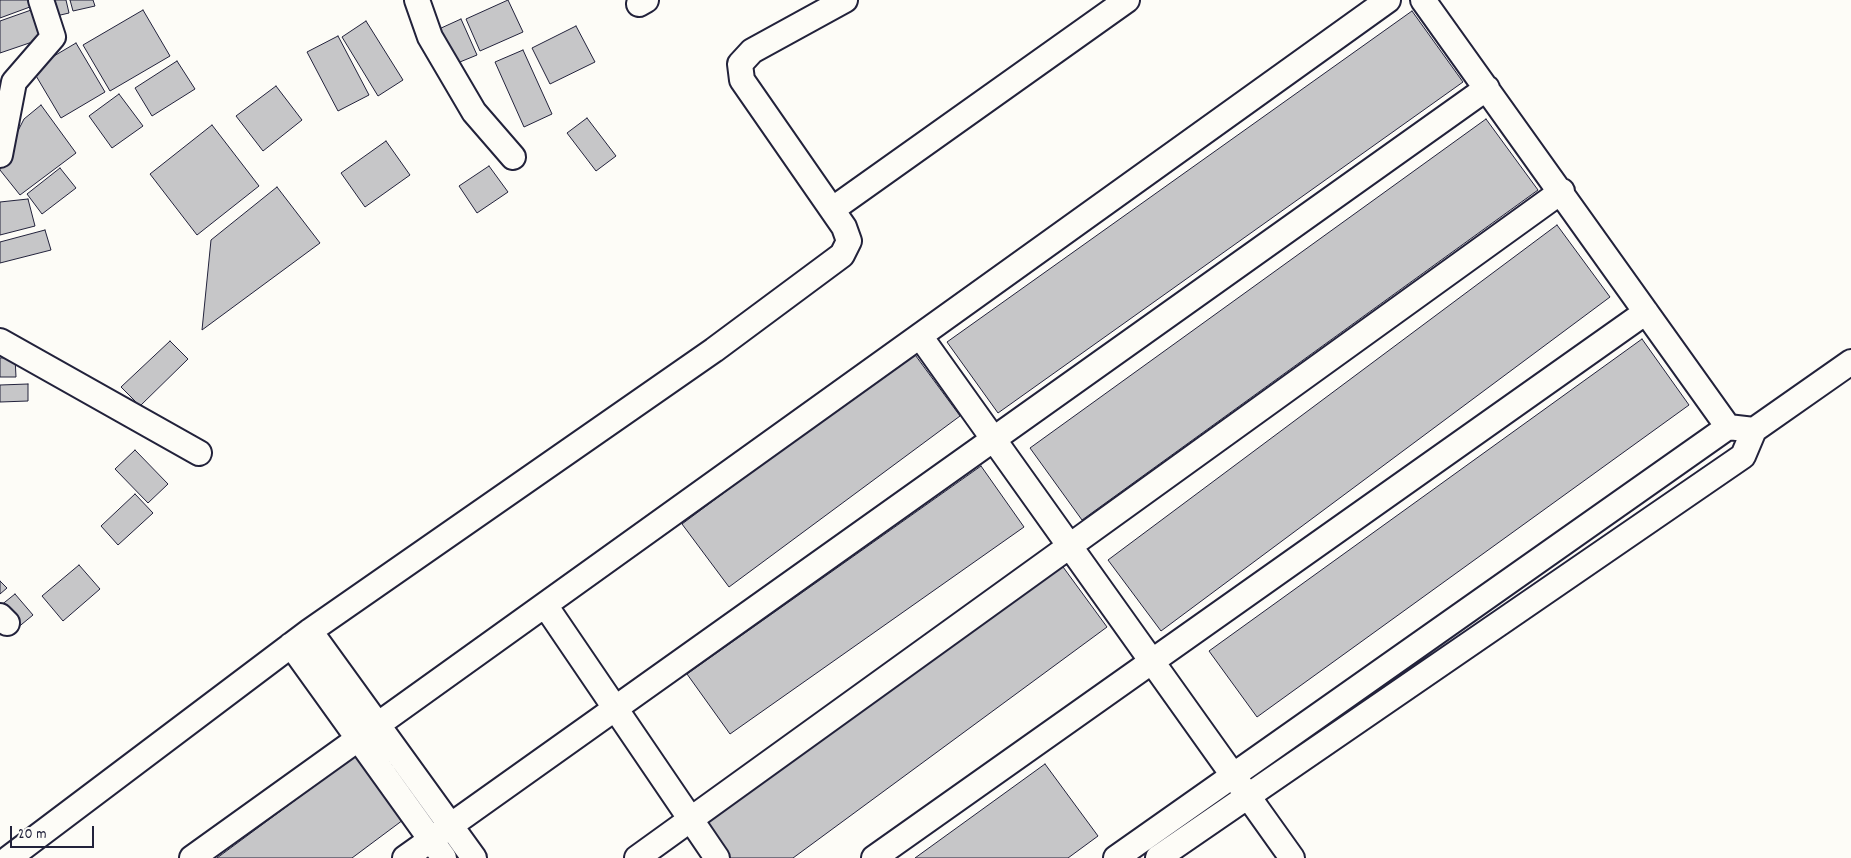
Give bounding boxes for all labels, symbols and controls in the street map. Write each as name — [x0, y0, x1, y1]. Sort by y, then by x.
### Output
scale bar — [12, 816, 96, 848]
text: 20 m — [18, 824, 46, 846]

